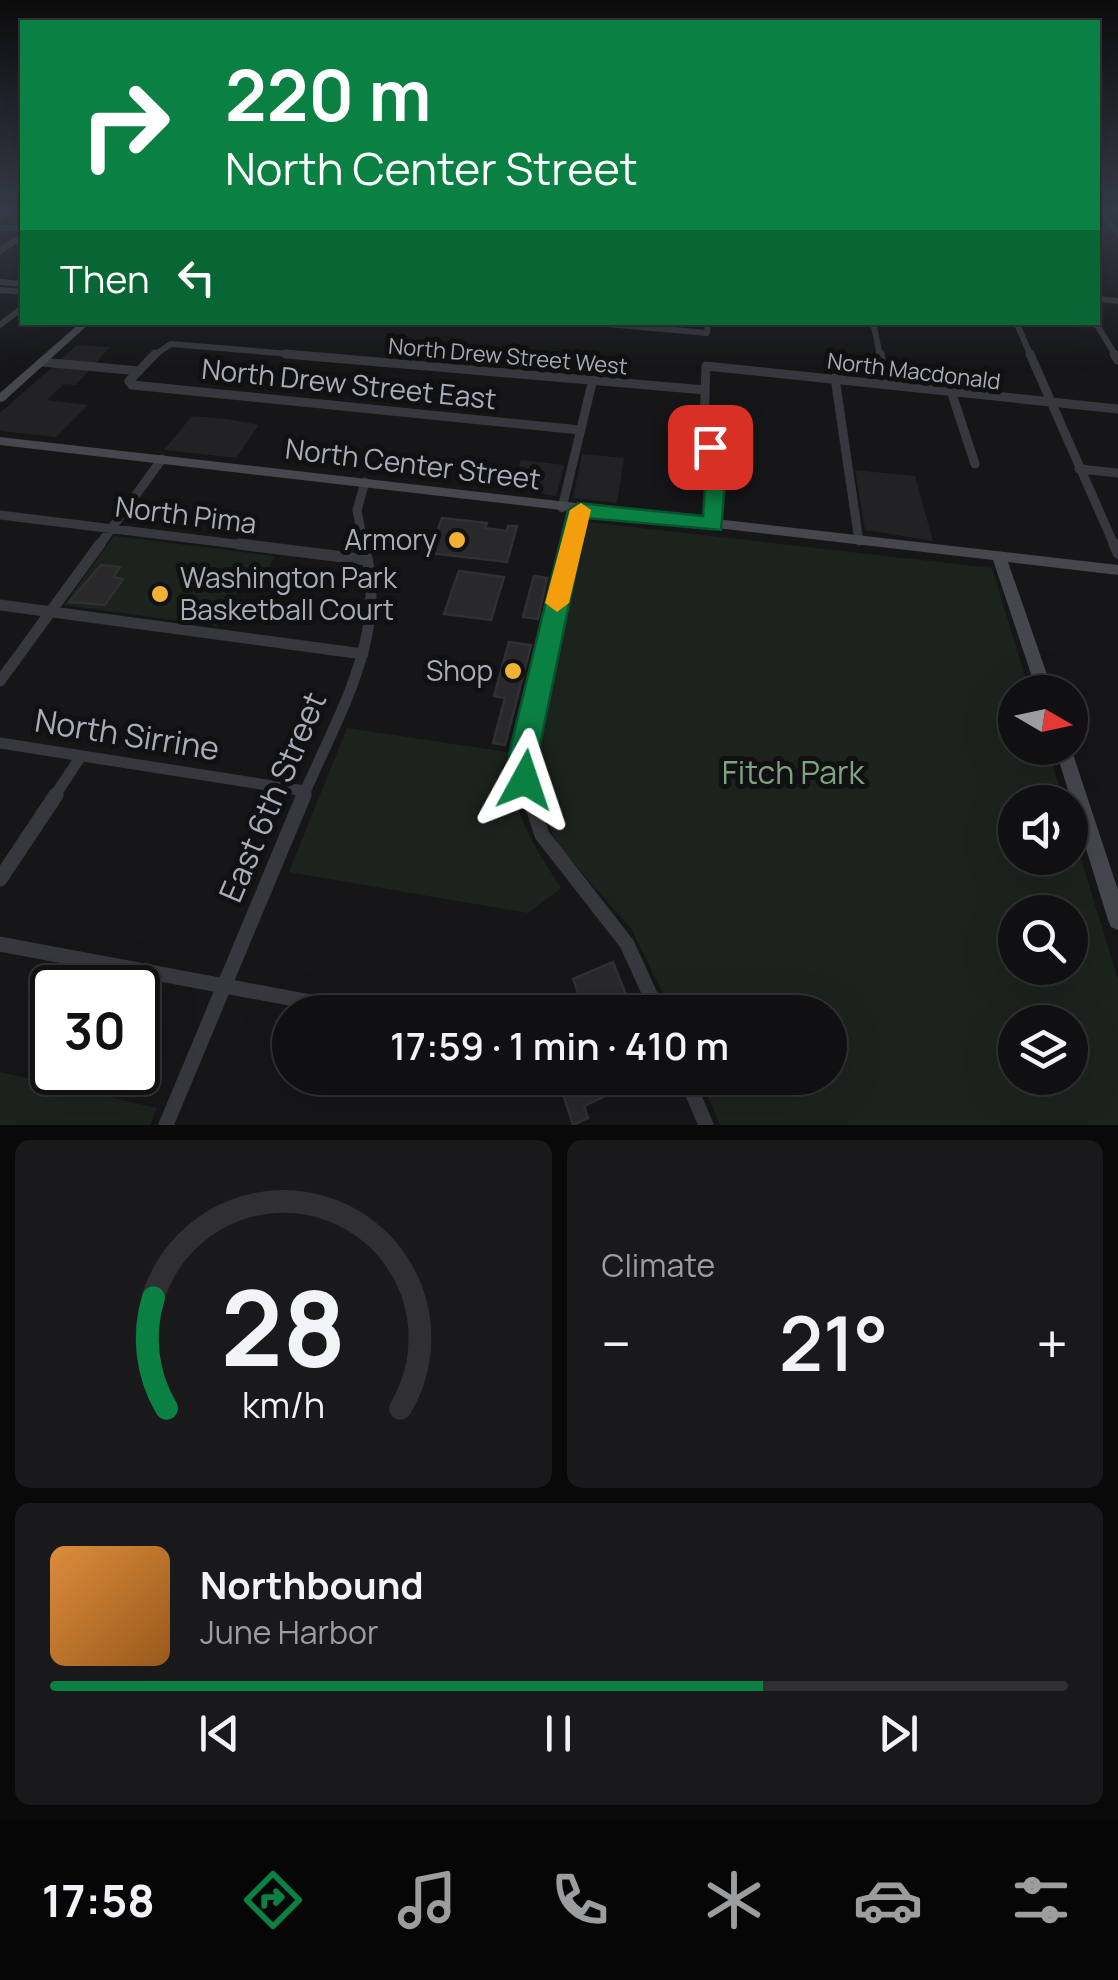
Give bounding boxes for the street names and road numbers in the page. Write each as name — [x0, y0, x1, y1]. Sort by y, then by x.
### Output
street label: North Drew Street West — [387, 331, 629, 381]
street label: North Macdonald — [826, 345, 1002, 397]
street label: North Drew Street East — [200, 349, 498, 417]
street label: North Center Street — [283, 428, 543, 498]
street label: North Pima — [113, 486, 259, 542]
street label: East 6th Street — [208, 685, 336, 908]
street label: North Sirrine — [32, 698, 222, 770]

